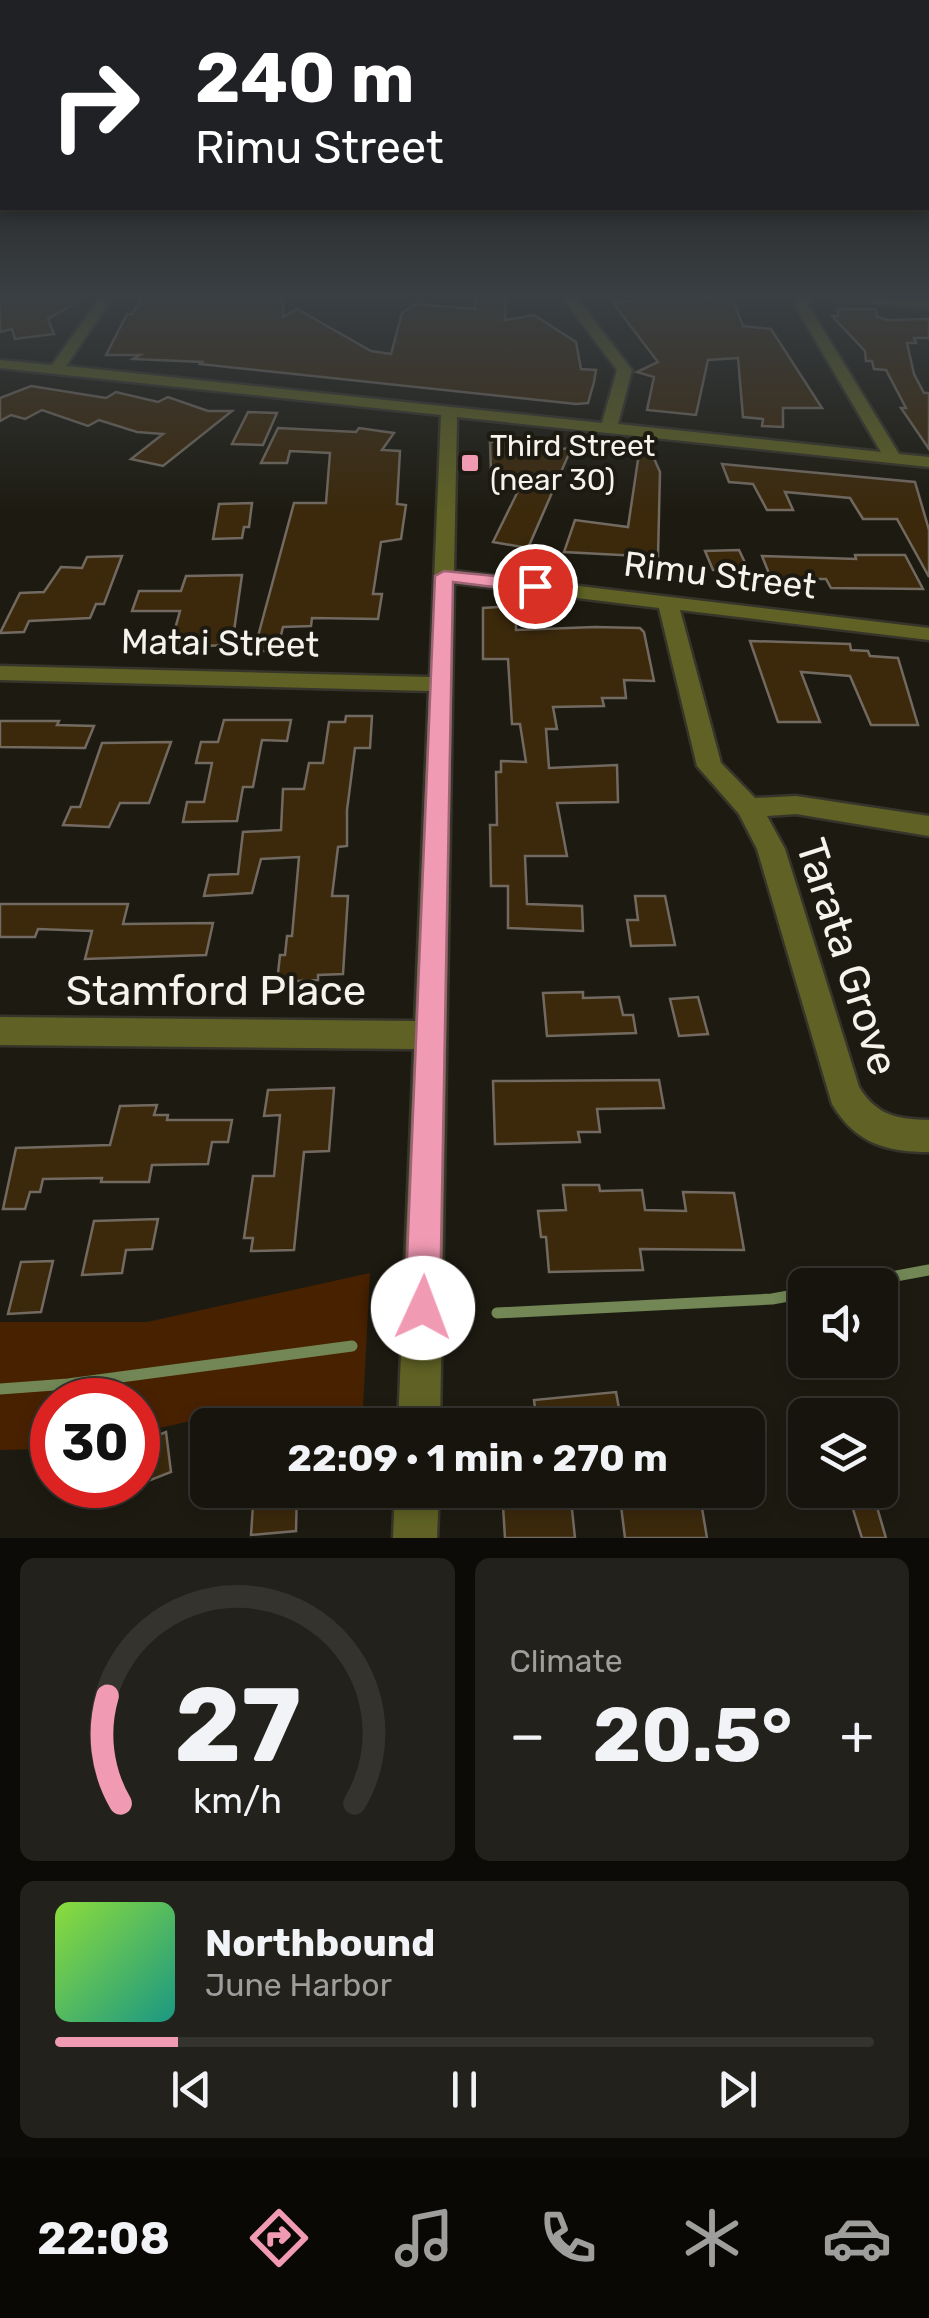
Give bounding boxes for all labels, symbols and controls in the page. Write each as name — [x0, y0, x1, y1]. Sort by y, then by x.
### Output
text: 240 m — [195, 37, 415, 120]
icon: right — [30, 40, 160, 170]
text: Rimu Street — [195, 121, 444, 174]
place label: Third Street (near 30) — [490, 428, 656, 498]
marker: Third Street (near 30) — [459, 452, 481, 474]
street label: Rimu Street — [621, 542, 819, 608]
pin — [493, 544, 578, 629]
icon: arrive — [508, 559, 563, 614]
street label: Matai Street — [121, 620, 319, 666]
street label: Tarata Grove — [785, 832, 909, 1082]
street label: Stamford Place — [66, 966, 366, 1016]
position arrow — [371, 1256, 475, 1360]
map controls — [788, 1268, 898, 1508]
button: sound — [788, 1268, 898, 1378]
speed limit sign: 30 — [30, 1378, 160, 1508]
button: layers — [788, 1398, 898, 1508]
text: 22:09 · 1 min · 270 m — [287, 1435, 668, 1481]
text: Climate — [510, 1642, 623, 1680]
text: 27 — [174, 1664, 301, 1787]
text: 20.5° — [593, 1691, 792, 1780]
text: − — [510, 1703, 545, 1768]
text: + — [840, 1703, 874, 1768]
text: km/h — [193, 1780, 282, 1822]
text: Northbound — [205, 1920, 435, 1966]
text: June Harbor — [205, 1966, 392, 2004]
icon: previous — [164, 2062, 219, 2117]
icon: pause — [437, 2062, 492, 2117]
icon: next — [710, 2062, 765, 2117]
icon: directions — [244, 2203, 314, 2273]
icon: music — [389, 2203, 459, 2273]
icon: phone — [533, 2203, 603, 2273]
icon: climate — [677, 2203, 747, 2273]
icon: car — [822, 2203, 892, 2273]
text: 22:08 — [37, 2212, 170, 2265]

